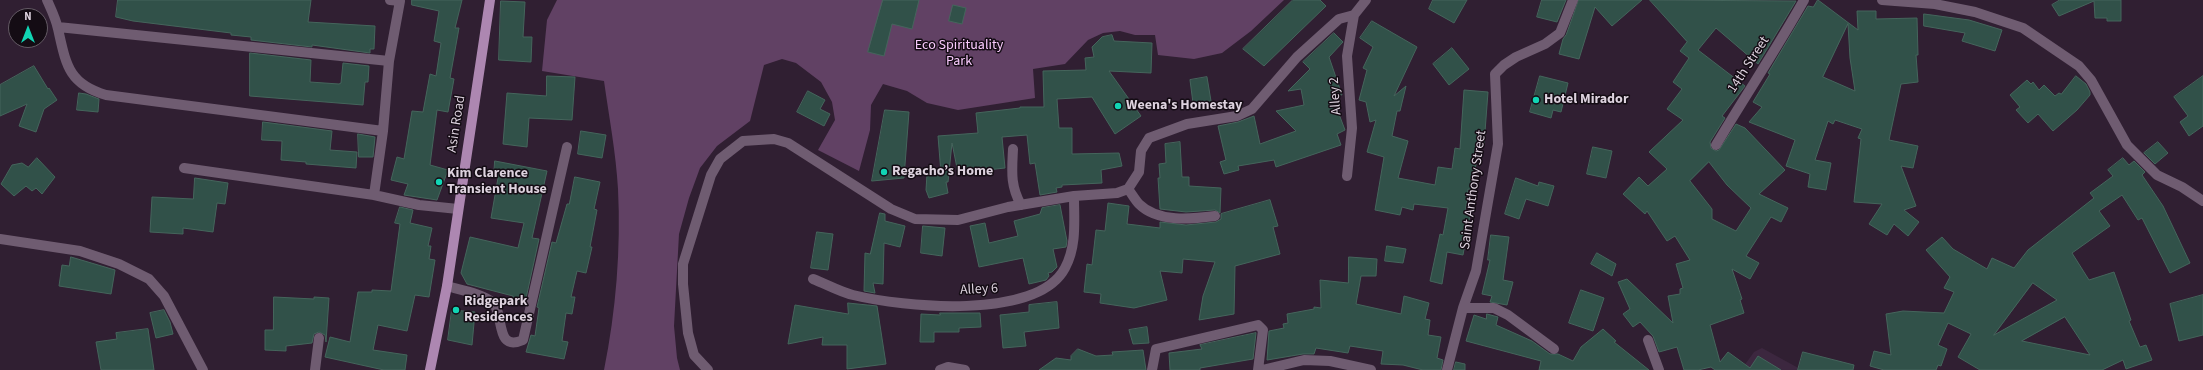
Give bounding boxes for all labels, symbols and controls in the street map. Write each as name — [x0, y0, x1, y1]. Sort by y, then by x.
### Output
north arrow — [8, 8, 48, 48]
text: N — [24, 9, 32, 24]
street label: 14th Street — [1724, 34, 1774, 96]
park label: Eco Spirituality Park — [915, 38, 1003, 70]
street label: Alley 2 — [1326, 76, 1346, 116]
place label: Hotel Mirador — [1544, 92, 1628, 108]
street label: Asin Road — [444, 94, 470, 154]
marker: Hotel Mirador — [1531, 95, 1541, 105]
place label: Weena's Homestay — [1126, 98, 1242, 114]
marker: Weena's Homestay — [1113, 101, 1123, 111]
street label: Saint Anthony Street — [1457, 129, 1491, 251]
place label: Regacho’s Home — [892, 164, 993, 180]
place label: Kim Clarence Transient House — [447, 166, 547, 198]
marker: Regacho’s Home — [879, 167, 889, 177]
marker: Kim Clarence Transient House — [434, 177, 444, 187]
street label: Alley 6 — [960, 281, 998, 299]
place label: Ridgepark Residences — [464, 294, 533, 326]
marker: Ridgepark Residences — [451, 305, 461, 315]

